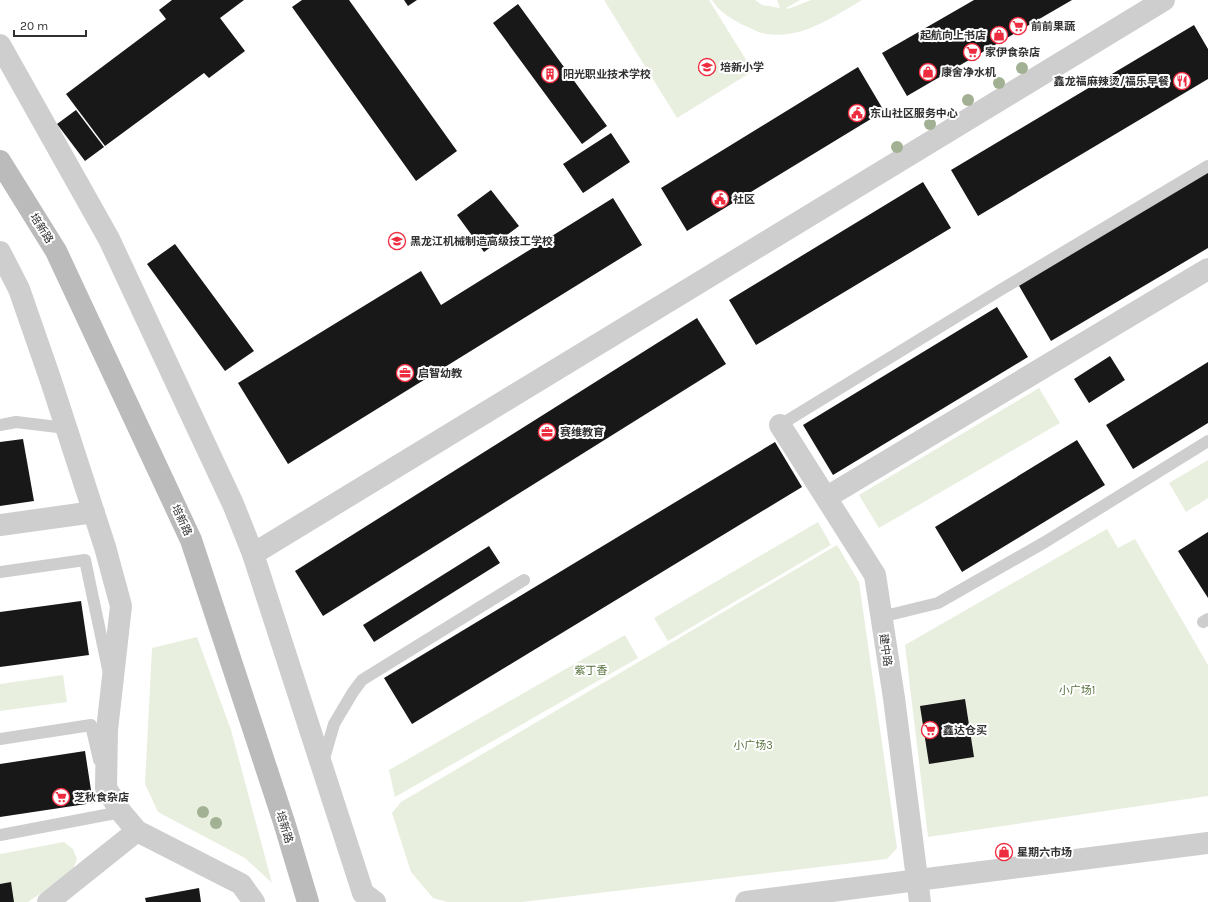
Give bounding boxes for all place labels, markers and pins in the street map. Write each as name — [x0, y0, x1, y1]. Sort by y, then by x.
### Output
supermarket icon: 前前果蔬 — [1008, 16, 1028, 36]
place label: 前前果蔬 — [1031, 20, 1076, 33]
shop icon: 起航向上书店 — [989, 25, 1009, 45]
place label: 起航向上书店 — [920, 29, 986, 42]
supermarket icon: 家伊食杂店 — [962, 42, 982, 62]
place label: 家伊食杂店 — [985, 46, 1040, 59]
school or university icon: 培新小学 — [697, 57, 717, 77]
place label: 培新小学 — [720, 61, 764, 74]
shop icon: 康舍净水机 — [918, 62, 938, 82]
building icon: 阳光职业技术学校 — [540, 64, 560, 84]
place label: 康舍净水机 — [941, 66, 996, 79]
place label: 阳光职业技术学校 — [563, 68, 651, 81]
restaurant icon: 鑫龙福麻辣烫/福乐早餐 — [1172, 71, 1192, 91]
place label: 鑫龙福麻辣烫/福乐早餐 — [1054, 75, 1169, 88]
public building icon: 东山社区服务中心 — [847, 103, 867, 123]
place label: 东山社区服务中心 — [870, 107, 958, 120]
public building icon: 社区 — [710, 189, 730, 209]
place label: 社区 — [733, 193, 755, 206]
school or university icon: 黑龙江机械制造高级技工学校 — [387, 231, 407, 251]
place label: 黑龙江机械制造高级技工学校 — [410, 235, 553, 248]
office icon: 启智幼教 — [395, 363, 415, 383]
place label: 启智幼教 — [418, 367, 462, 380]
office icon: 赛维教育 — [537, 422, 557, 442]
place label: 赛维教育 — [560, 426, 604, 439]
supermarket icon: 鑫达仓买 — [920, 720, 940, 740]
place label: 鑫达仓买 — [943, 724, 987, 737]
supermarket icon: 芝秋食杂店 — [51, 787, 71, 807]
place label: 芝秋食杂店 — [74, 791, 129, 804]
shop icon: 星期六市场 — [994, 842, 1014, 862]
place label: 星期六市场 — [1017, 846, 1072, 859]

